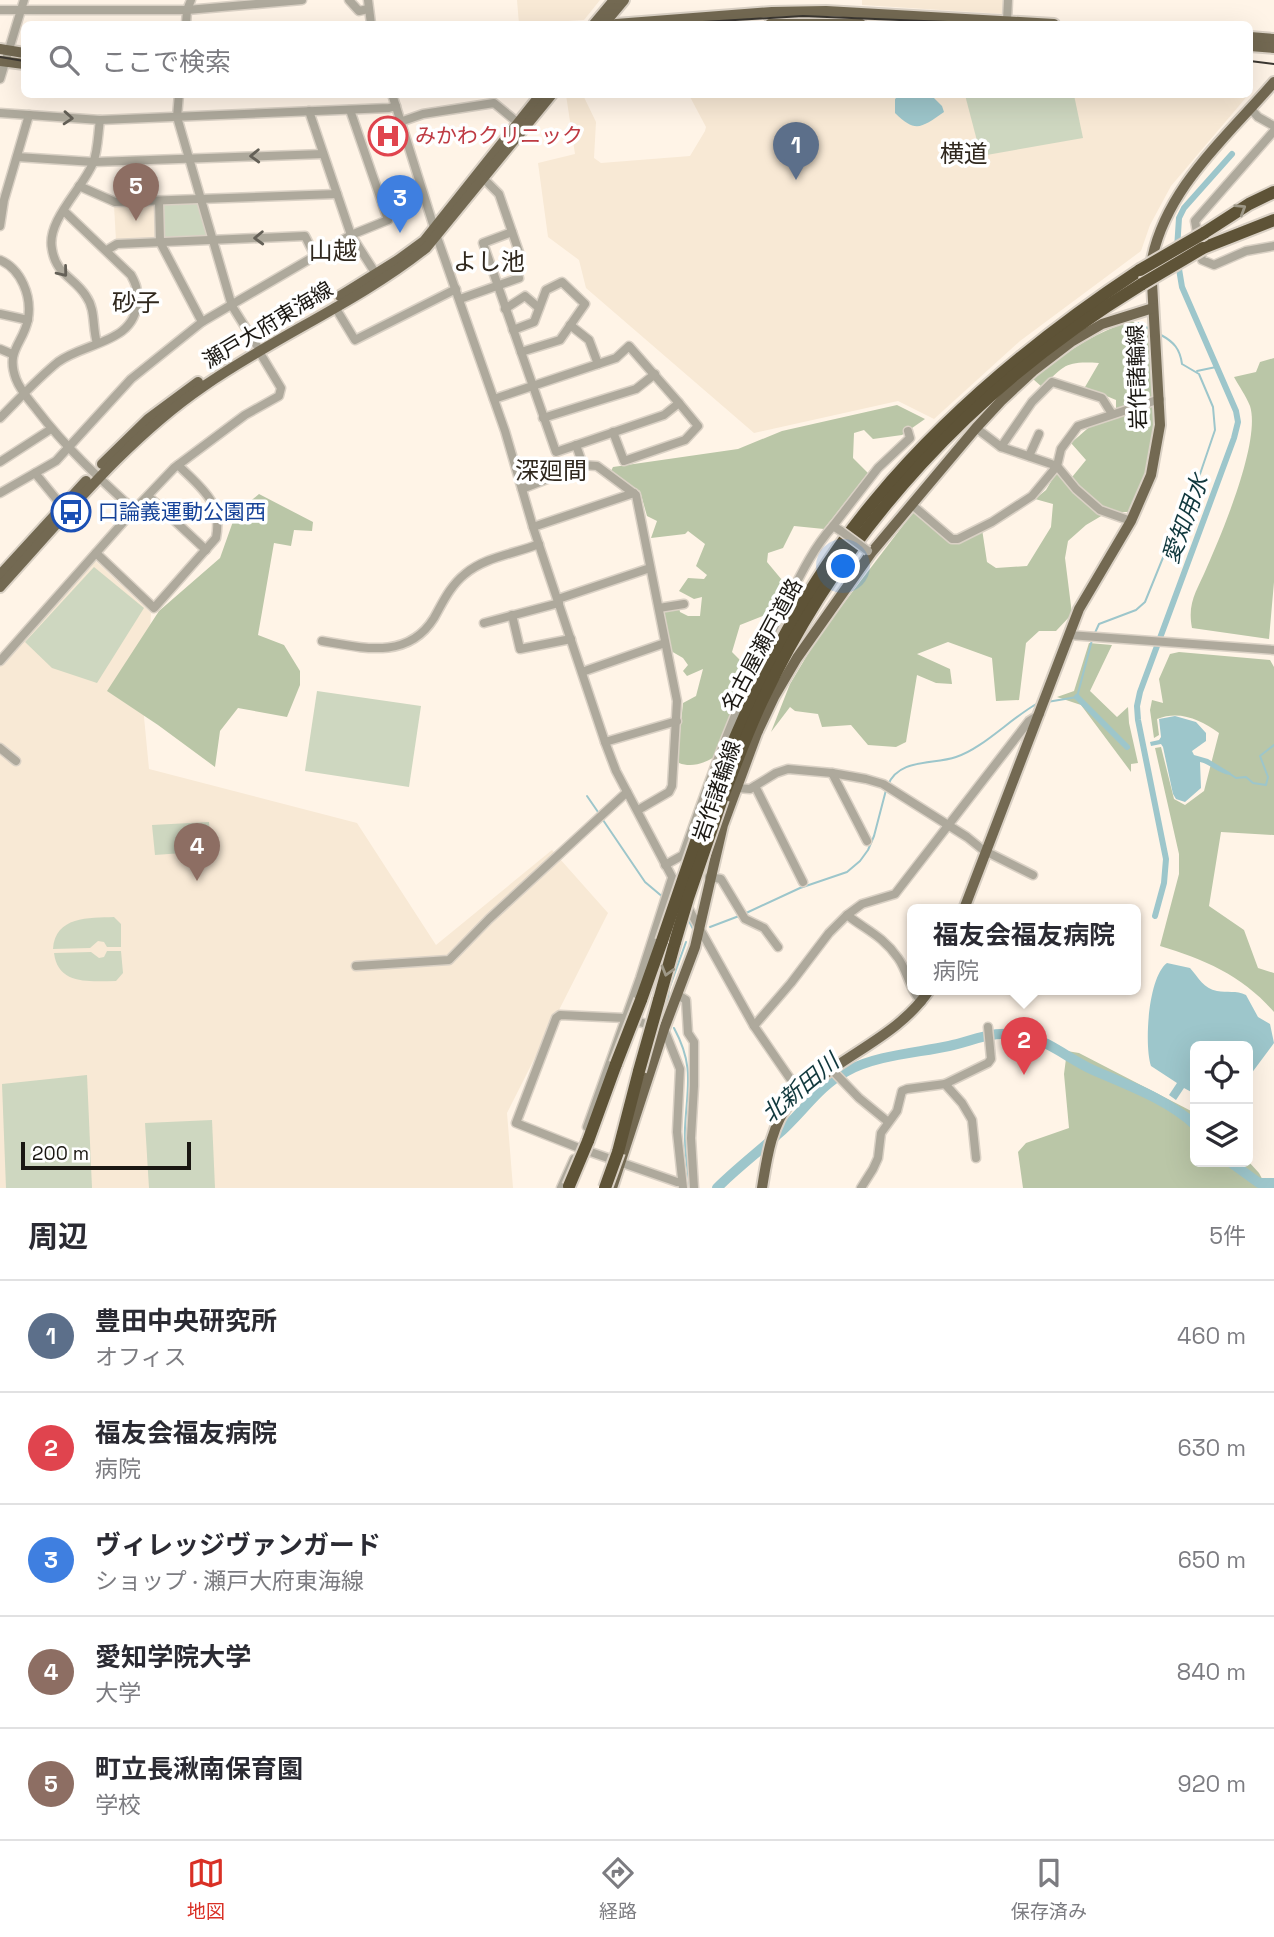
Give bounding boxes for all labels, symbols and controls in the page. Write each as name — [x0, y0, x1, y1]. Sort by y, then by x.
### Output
search box — [21, 21, 1253, 98]
icon: search — [45, 41, 83, 79]
text: ここで検索 — [101, 45, 231, 79]
one-way arrow — [63, 110, 74, 125]
hospital icon: みかわクリニック — [367, 115, 409, 157]
place label: みかわクリニック — [415, 122, 583, 149]
pin: 1 — [773, 122, 819, 180]
district label: 横道 — [940, 138, 988, 169]
one-way arrow — [249, 149, 260, 164]
pin: 5 — [113, 163, 159, 221]
pin: 3 — [377, 175, 423, 233]
one-way arrow — [1233, 205, 1246, 218]
one-way arrow — [253, 230, 264, 245]
district label: 山越 — [309, 235, 357, 266]
district label: よし池 — [453, 246, 525, 277]
one-way arrow — [55, 264, 68, 277]
street label: 瀬戸大府東海線 — [198, 275, 338, 374]
district label: 砂子 — [112, 287, 160, 318]
street label: 岩作諸輪線 — [1121, 324, 1152, 430]
district label: 深廻間 — [515, 455, 587, 486]
water label: 愛知用水 — [1155, 468, 1216, 567]
bus stop icon: 口論義運動公園西 — [50, 491, 92, 533]
place label: 口論義運動公園西 — [98, 498, 266, 525]
your location — [826, 549, 860, 583]
street label: 名古屋瀬戸道路 — [715, 574, 808, 716]
street label: 岩作諸輪線 — [687, 737, 746, 845]
pin: 4 — [174, 823, 220, 881]
popup — [907, 904, 1141, 995]
text: 福友会福友病院 — [933, 918, 1115, 952]
text: 病院 — [933, 956, 979, 986]
one-way arrow — [661, 965, 675, 977]
pin: 2 — [1001, 1017, 1047, 1075]
map controls — [1190, 1041, 1253, 1167]
button: locate — [1190, 1041, 1253, 1104]
water label: 北新田川 — [755, 1045, 847, 1129]
button: layers — [1190, 1104, 1253, 1167]
scale bar — [21, 1139, 191, 1171]
text: 200 m — [32, 1141, 89, 1166]
text: 周辺 — [28, 1217, 88, 1256]
text: 5件 — [1209, 1221, 1246, 1251]
text: 豊田中央研究所 — [95, 1304, 277, 1338]
text: 1 — [46, 1321, 56, 1351]
text: 460 m — [1177, 1321, 1246, 1351]
text: オフィス — [95, 1342, 187, 1372]
text: 福友会福友病院 — [95, 1416, 277, 1450]
text: 2 — [44, 1433, 58, 1463]
text: 630 m — [1178, 1433, 1246, 1463]
text: 病院 — [95, 1454, 141, 1484]
text: ヴィレッジヴァンガード — [95, 1528, 381, 1562]
text: 3 — [44, 1545, 58, 1575]
text: 650 m — [1178, 1545, 1246, 1575]
text: ショップ · 瀬戸大府東海線 — [95, 1566, 364, 1596]
text: 愛知学院大学 — [95, 1640, 251, 1674]
text: 4 — [44, 1657, 58, 1687]
text: 840 m — [1177, 1657, 1246, 1687]
text: 大学 — [95, 1678, 141, 1708]
text: 町立長湫南保育園 — [95, 1752, 303, 1786]
text: 5 — [44, 1769, 58, 1799]
text: 920 m — [1178, 1769, 1246, 1799]
text: 学校 — [95, 1790, 141, 1820]
tab: 地図 — [187, 1854, 225, 1924]
tab: 経路 — [599, 1854, 637, 1924]
tab: 保存済み — [1011, 1854, 1087, 1924]

